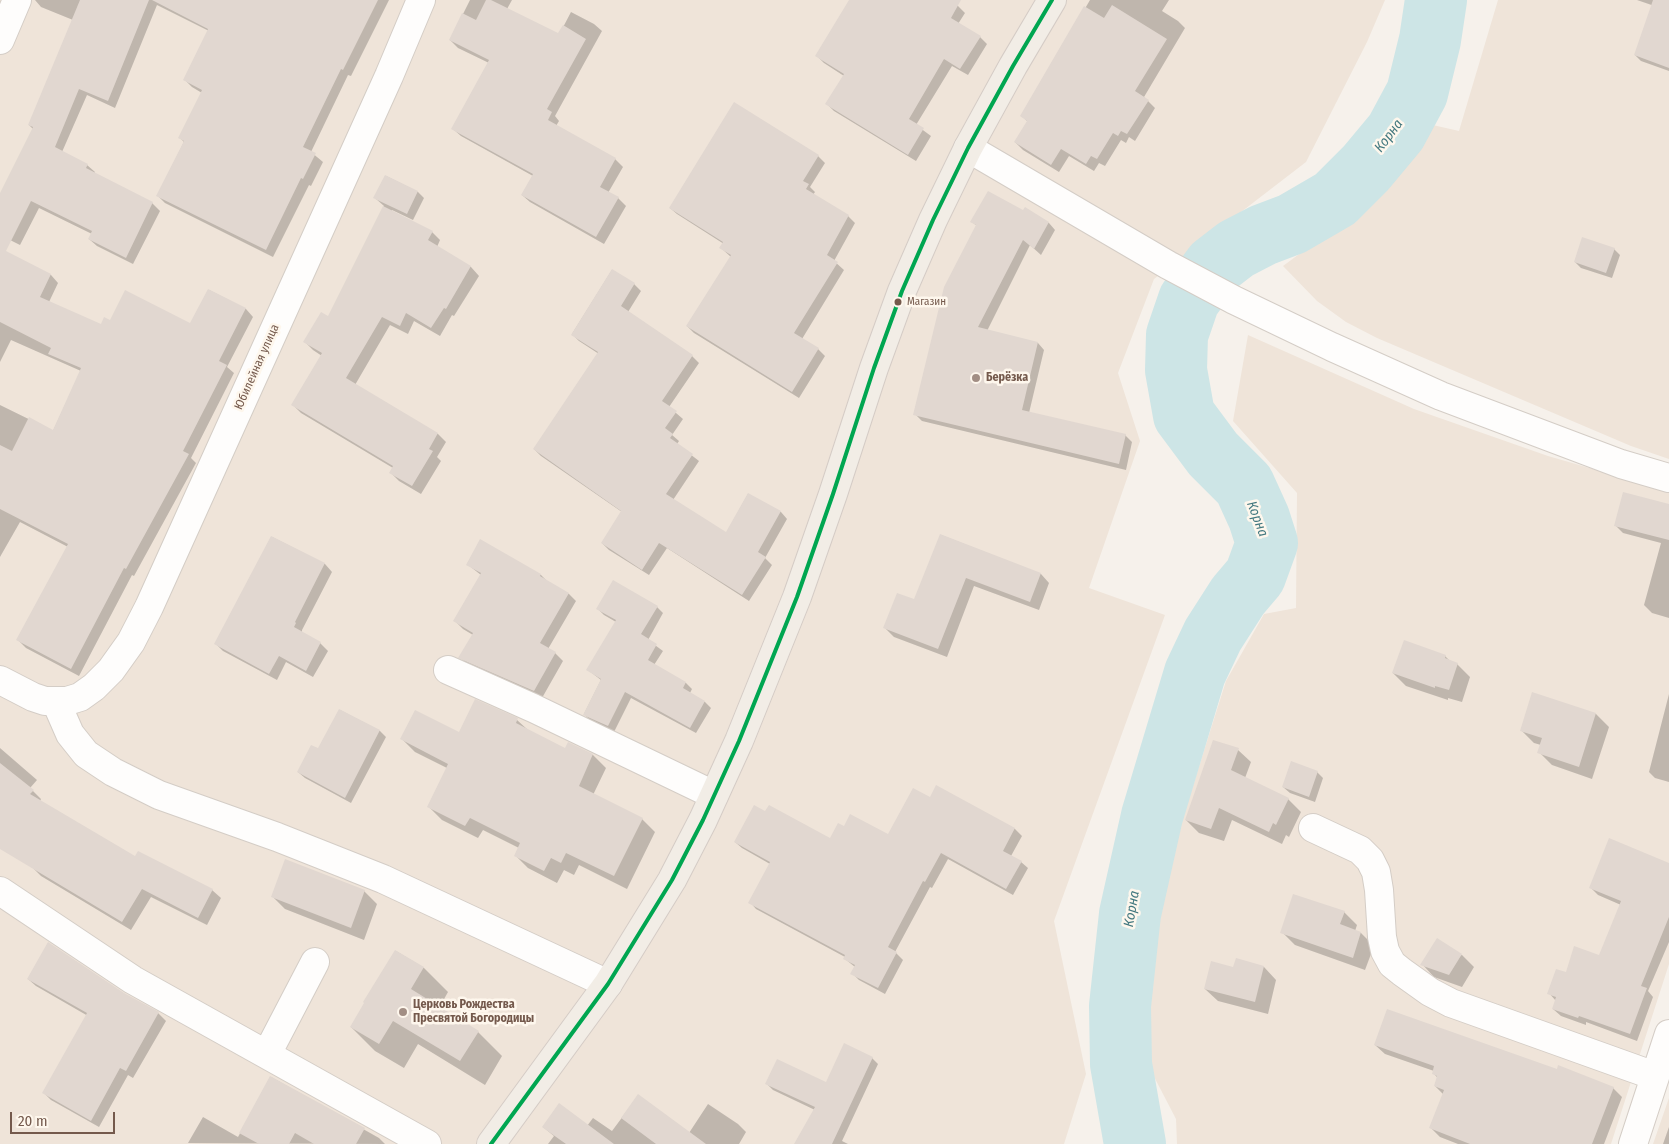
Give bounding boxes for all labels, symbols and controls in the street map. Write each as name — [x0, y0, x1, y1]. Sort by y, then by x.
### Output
water label: Корна — [1371, 116, 1407, 156]
place label: Магазин — [907, 295, 946, 309]
marker: Магазин — [893, 297, 903, 307]
street label: Юбилейная улица — [232, 322, 282, 412]
place label: Берёзка — [986, 371, 1028, 385]
marker: Берёзка — [970, 372, 982, 384]
water label: Корна — [1243, 499, 1271, 539]
water label: Корна — [1121, 889, 1143, 929]
place label: Церковь Рождества Пресвятой Богородицы — [413, 998, 534, 1026]
marker: Церковь Рождества Пресвятой Богородицы — [397, 1006, 409, 1018]
scale bar — [12, 1102, 118, 1134]
text: 20 m — [18, 1112, 48, 1130]

